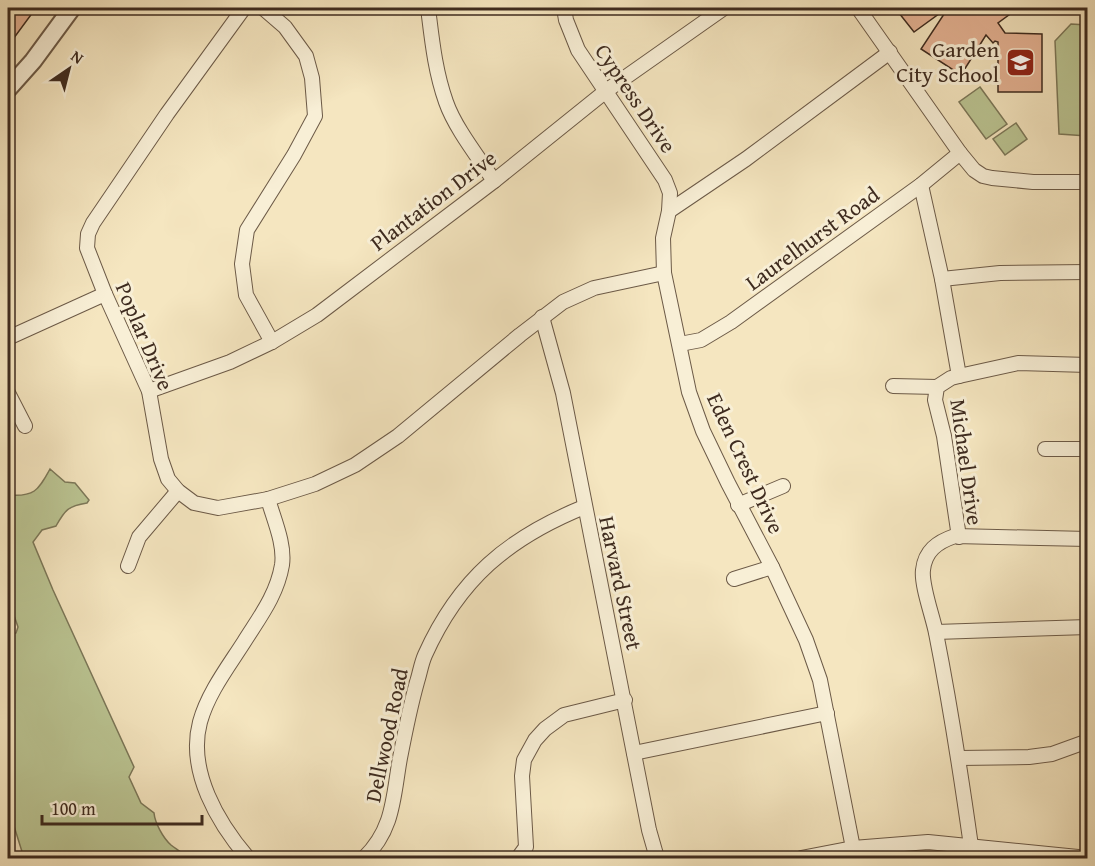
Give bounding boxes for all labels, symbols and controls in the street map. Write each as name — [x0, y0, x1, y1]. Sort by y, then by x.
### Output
place label: Garden City School — [896, 33, 1000, 90]
street label: Cypress Drive — [588, 37, 684, 159]
north arrow — [39, 39, 99, 99]
text: N — [66, 44, 89, 70]
school or university icon: Garden City School — [1004, 46, 1036, 78]
street label: Plantation Drive — [363, 142, 503, 258]
street label: Laurelhurst Road — [738, 178, 886, 298]
street label: Poplar Drive — [108, 277, 182, 395]
street label: Eden Crest Drive — [699, 387, 793, 539]
street label: Michael Drive — [942, 397, 992, 527]
street label: Harvard Street — [591, 513, 651, 653]
street label: Dellwood Road — [356, 665, 416, 805]
scale bar — [42, 788, 202, 826]
text: 100 m — [51, 795, 96, 822]

